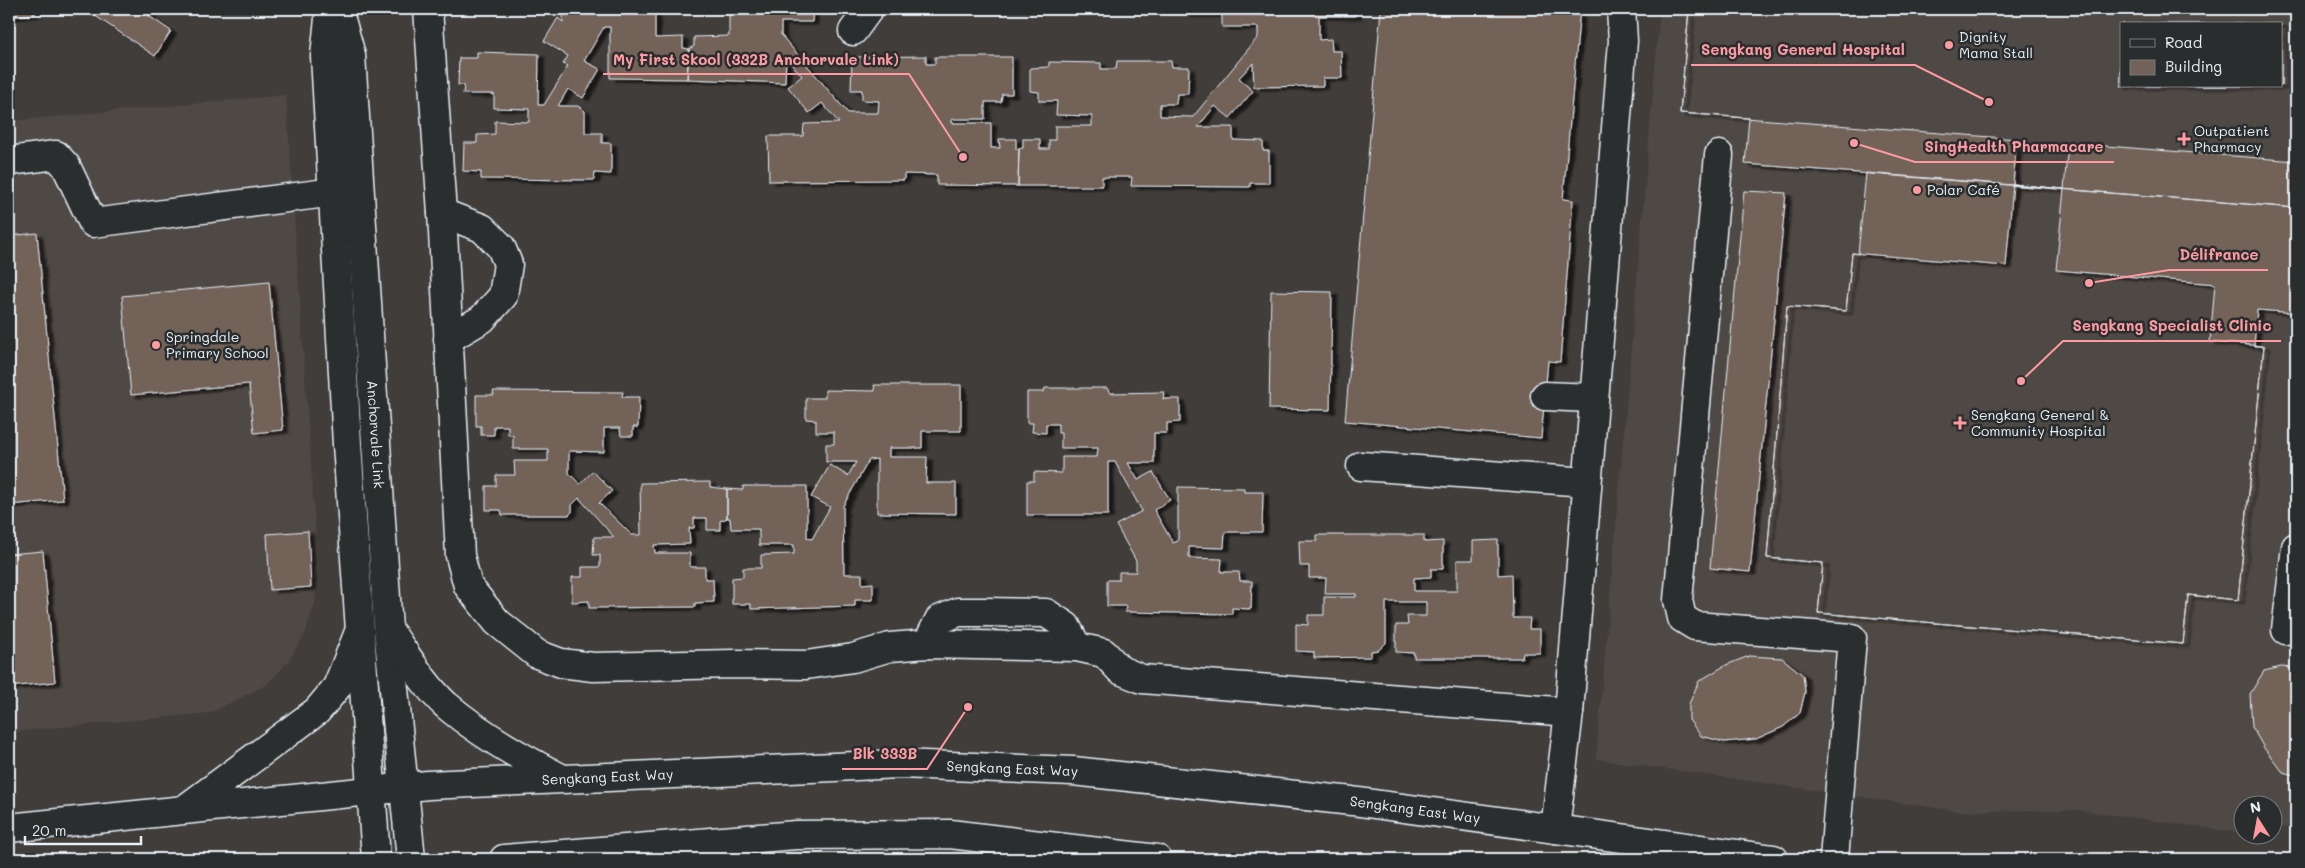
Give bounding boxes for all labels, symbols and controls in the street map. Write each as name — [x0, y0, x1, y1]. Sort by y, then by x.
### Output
legend — [2120, 22, 2282, 88]
place label: Dignity Mama Stall — [1959, 27, 2033, 62]
text: Road — [2165, 32, 2202, 52]
callout: Sengkang General Hospital — [1691, 35, 1915, 65]
text: Sengkang General Hospital — [1701, 39, 1905, 59]
marker: Dignity Mama Stall — [1943, 39, 1955, 51]
callout: My First Skool (332B Anchorvale Link) — [603, 44, 909, 74]
text: My First Skool (332B Anchorvale Link) — [613, 49, 899, 69]
text: Building — [2165, 56, 2222, 76]
place label: Outpatient Pharmacy — [2194, 121, 2269, 156]
callout: SingHealth Pharmacare — [1915, 132, 2114, 162]
marker: Outpatient Pharmacy — [2178, 133, 2190, 145]
text: SingHealth Pharmacare — [1924, 136, 2104, 156]
place label: Polar Café — [1927, 180, 2000, 199]
marker: Polar Café — [1911, 184, 1923, 196]
callout: Délifrance — [2169, 240, 2268, 270]
text: Délifrance — [2180, 244, 2258, 264]
callout: Sengkang Specialist Clinic — [2063, 311, 2281, 341]
text: Sengkang Specialist Clinic — [2073, 315, 2271, 335]
place label: Springdale Primary School — [166, 327, 269, 362]
marker: Springdale Primary School — [150, 339, 162, 351]
street label: Anchorvale Link — [363, 380, 389, 489]
place label: Sengkang General & Community Hospital — [1971, 405, 2109, 440]
marker: Sengkang General & Community Hospital — [1953, 416, 1967, 430]
callout: Blk 333B — [842, 739, 927, 769]
text: Blk 333B — [853, 743, 917, 763]
street label: Sengkang East Way — [946, 756, 1079, 780]
street label: Sengkang East Way — [541, 764, 674, 789]
street label: Sengkang East Way — [1349, 791, 1482, 828]
north arrow — [2232, 796, 2282, 846]
text: N — [2248, 796, 2262, 817]
scale bar — [25, 813, 141, 845]
text: 20 m — [32, 820, 66, 840]

